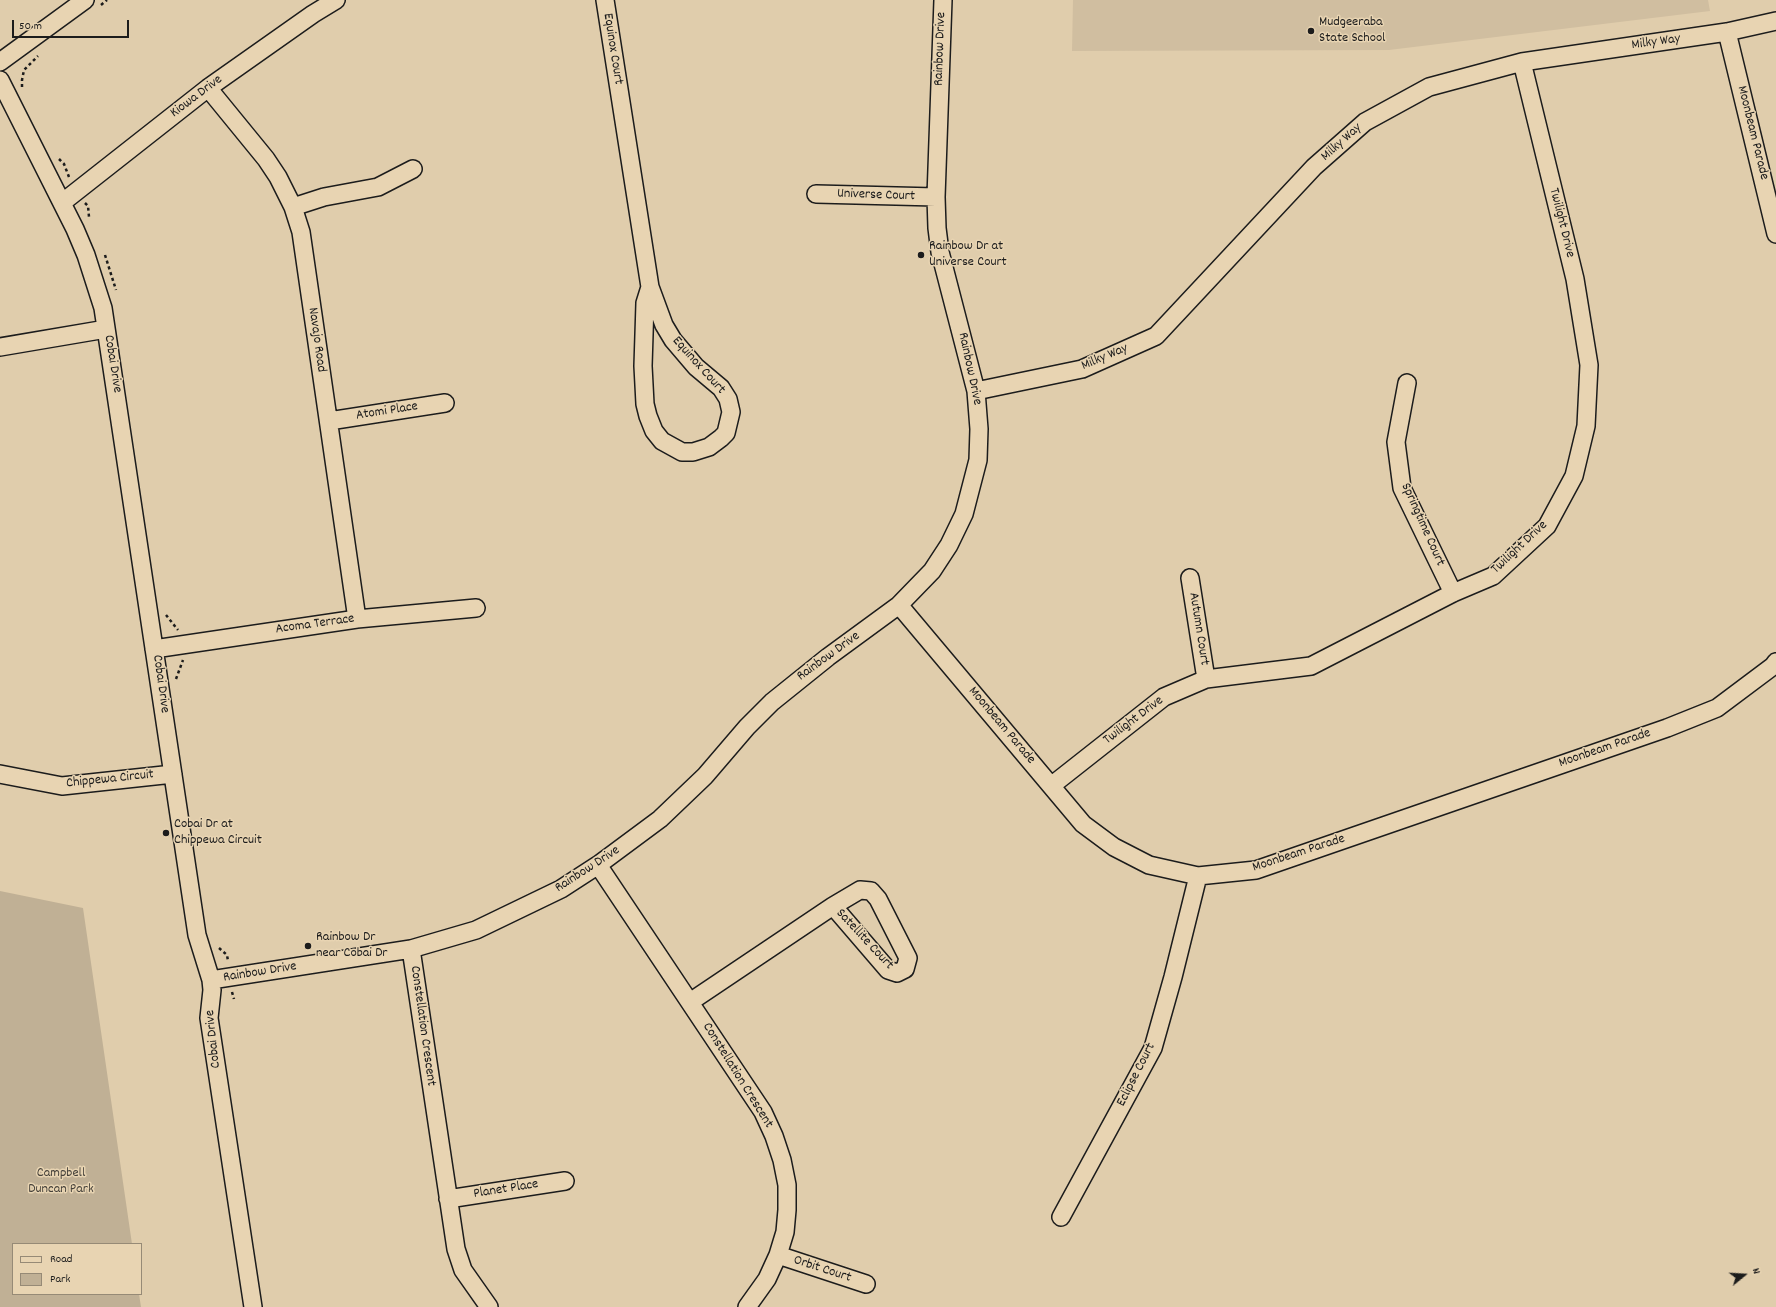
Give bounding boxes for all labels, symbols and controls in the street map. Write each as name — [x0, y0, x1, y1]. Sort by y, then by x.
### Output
scale bar — [14, 12, 131, 38]
street label: Equinox Court — [598, 12, 626, 86]
street label: Rainbow Drive — [931, 12, 951, 86]
place label: Mudgeeraba State School — [1319, 15, 1385, 48]
text: 50 m — [19, 18, 42, 35]
marker: Mudgeeraba State School — [1306, 26, 1316, 36]
street label: Milky Way — [1631, 31, 1681, 55]
street label: Kiowa Drive — [168, 72, 226, 122]
street label: Moonbeam Parade — [1732, 84, 1772, 182]
street label: Milky Way — [1318, 120, 1366, 166]
street label: Universe Court — [837, 186, 915, 206]
street label: Twilight Drive — [1544, 187, 1578, 259]
place label: Rainbow Dr at Universe Court — [929, 239, 1007, 272]
marker: Rainbow Dr at Universe Court — [916, 250, 926, 260]
street label: Navajo Road — [303, 307, 329, 373]
street label: Rainbow Drive — [953, 331, 985, 407]
street label: Cobai Drive — [99, 334, 125, 394]
street label: Equinox Court — [668, 334, 728, 398]
street label: Milky Way — [1079, 341, 1131, 375]
street label: Atomi Place — [355, 399, 419, 425]
street label: Springtime Court — [1396, 481, 1448, 569]
street label: Twilight Drive — [1488, 518, 1552, 578]
street label: Autumn Court — [1184, 591, 1212, 667]
street label: Acoma Terrace — [275, 611, 355, 639]
street label: Rainbow Drive — [794, 628, 864, 686]
street label: Cobai Drive — [148, 654, 172, 714]
street label: Moonbeam Parade — [964, 684, 1038, 768]
street label: Twilight Drive — [1101, 693, 1167, 749]
street label: Moonbeam Parade — [1557, 725, 1653, 773]
street label: Chippewa Circuit — [65, 767, 155, 793]
place label: Cobai Dr at Chippewa Circuit — [174, 817, 262, 850]
marker: Cobai Dr at Chippewa Circuit — [161, 828, 171, 838]
street label: Moonbeam Parade — [1251, 831, 1347, 877]
street label: Rainbow Drive — [552, 843, 624, 897]
street label: Satellite Court — [831, 906, 897, 974]
place label: Rainbow Dr near Cobai Dr — [316, 930, 388, 962]
marker: Rainbow Dr near Cobai Dr — [303, 941, 313, 951]
street label: Rainbow Drive — [222, 959, 298, 987]
street label: Constellation Crescent — [405, 965, 439, 1087]
street label: Cobai Drive — [203, 1009, 225, 1069]
street label: Constellation Crescent — [698, 1020, 776, 1132]
street label: Eclipse Court — [1114, 1040, 1160, 1110]
park label: Campbell Duncan Park — [28, 1166, 94, 1198]
street label: Planet Place — [472, 1177, 540, 1203]
legend — [12, 1243, 142, 1295]
text: Road — [50, 1251, 72, 1268]
street label: Orbit Court — [791, 1253, 853, 1287]
north arrow — [1724, 1255, 1764, 1295]
text: N — [1747, 1266, 1764, 1276]
text: Park — [50, 1271, 70, 1288]

